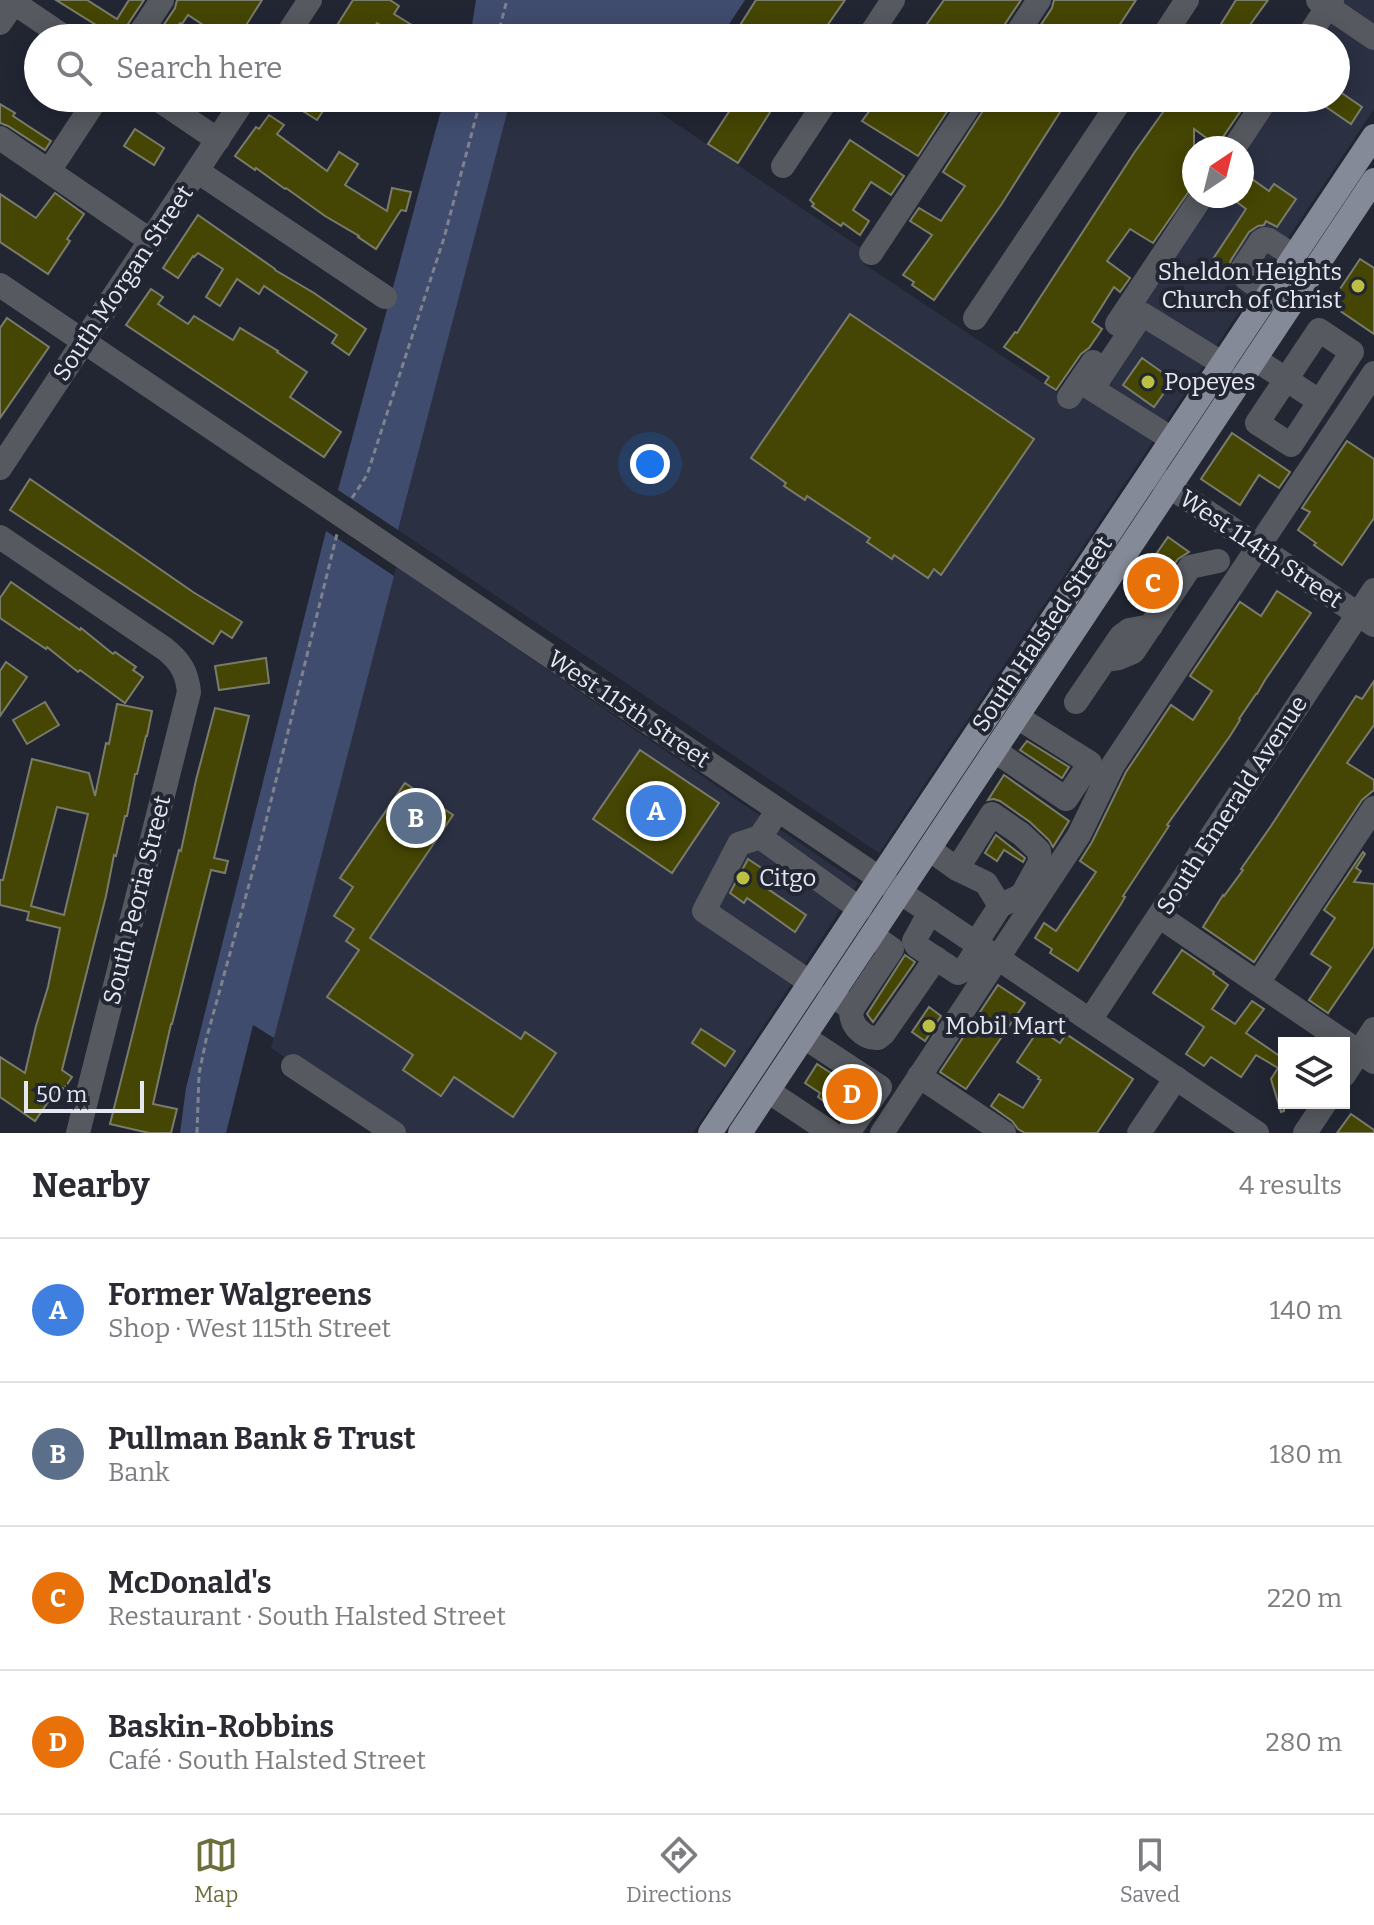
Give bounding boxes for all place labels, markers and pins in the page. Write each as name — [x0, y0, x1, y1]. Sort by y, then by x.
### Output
place label: Sheldon Heights Church of Christ — [1158, 258, 1342, 314]
marker: Sheldon Heights Church of Christ — [1349, 277, 1367, 295]
place label: Popeyes — [1164, 368, 1255, 396]
marker: Popeyes — [1139, 373, 1157, 391]
pin: C — [1127, 553, 1179, 613]
pin: A — [630, 781, 682, 841]
pin: B — [390, 788, 442, 848]
place label: Citgo — [759, 864, 816, 892]
marker: Citgo — [734, 869, 752, 887]
place label: Mobil Mart — [945, 1012, 1066, 1040]
marker: Mobil Mart — [920, 1017, 938, 1035]
pin: D — [826, 1064, 878, 1124]

